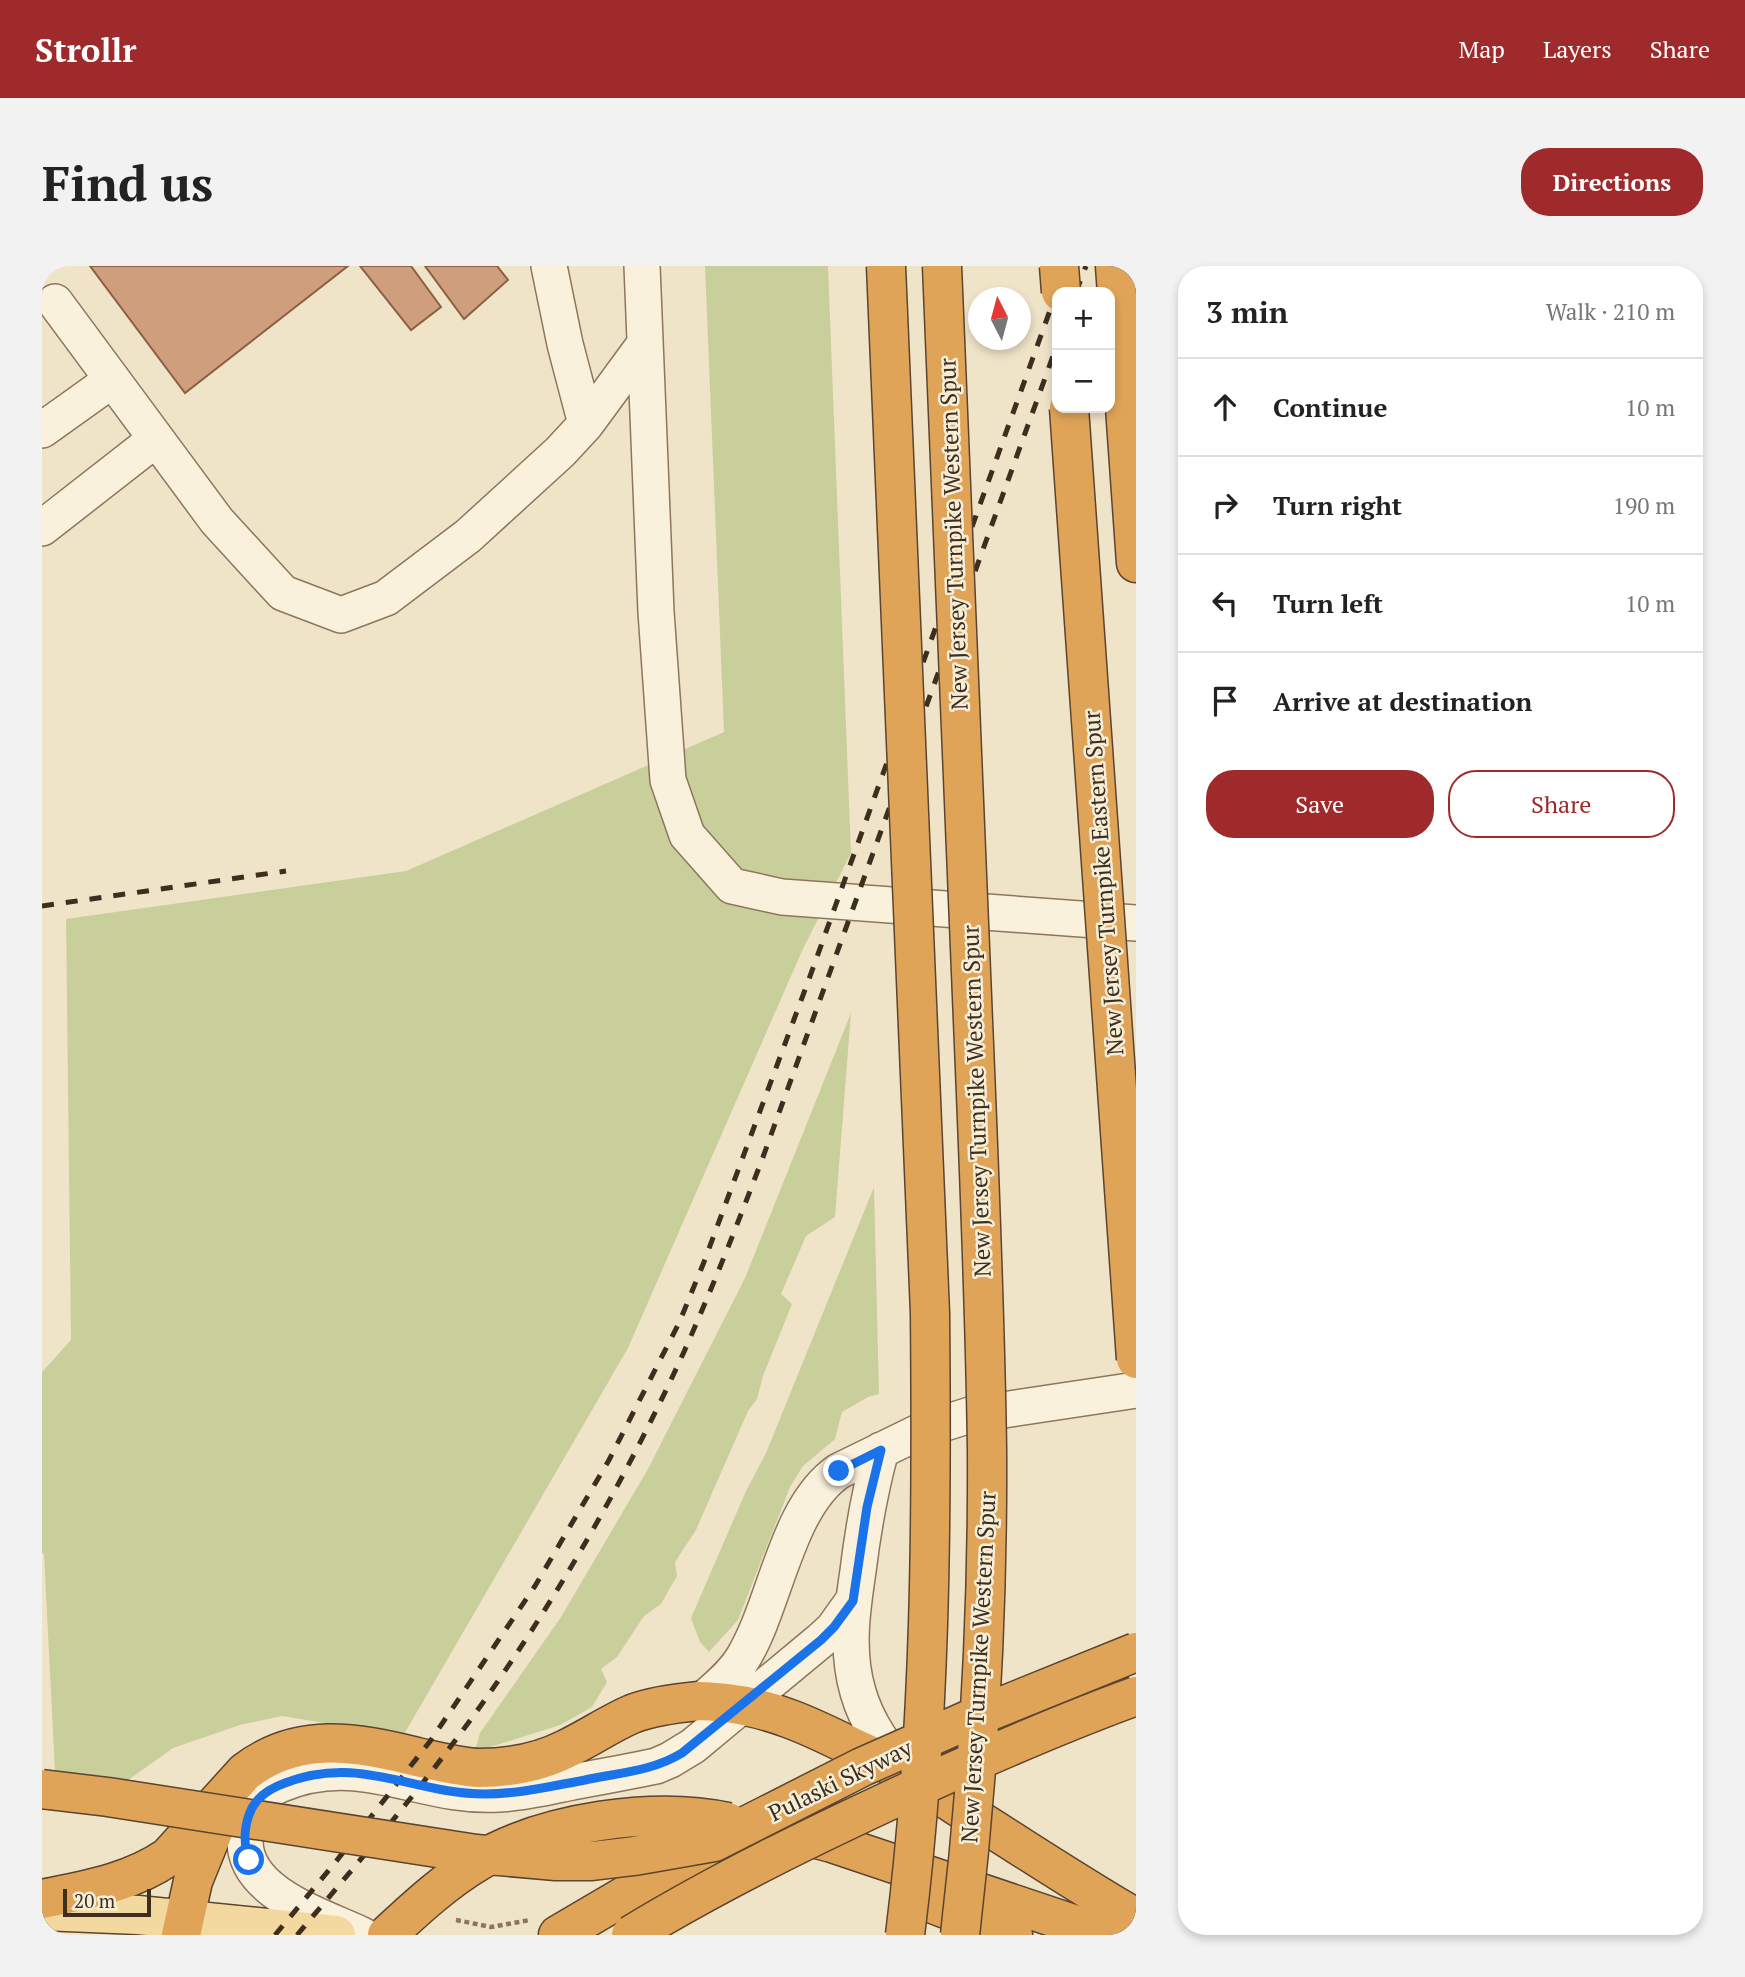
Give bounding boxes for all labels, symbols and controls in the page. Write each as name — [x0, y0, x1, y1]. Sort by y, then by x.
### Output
text: Strollr — [35, 28, 137, 71]
text: Map — [1458, 33, 1505, 65]
text: Layers — [1543, 33, 1612, 65]
text: Share — [1650, 33, 1710, 65]
button: Directions — [1521, 148, 1703, 216]
text: Find us — [42, 150, 213, 215]
north arrow — [968, 287, 1031, 350]
map controls — [1052, 287, 1115, 413]
button: + — [1052, 287, 1115, 350]
text: 3 min — [1206, 292, 1288, 332]
text: Walk · 210 m — [1546, 296, 1675, 327]
button: − — [1052, 350, 1115, 413]
street label: New Jersey Turnpike Western Spur — [931, 357, 975, 711]
icon: ahead — [1206, 388, 1244, 426]
text: Continue — [1273, 390, 1387, 424]
text: 10 m — [1625, 392, 1675, 423]
icon: right — [1206, 486, 1244, 524]
text: Turn right — [1273, 488, 1402, 522]
text: 190 m — [1613, 490, 1675, 521]
icon: left — [1206, 584, 1244, 622]
text: Turn left — [1273, 586, 1383, 620]
text: 10 m — [1625, 588, 1675, 619]
icon: arrive — [1206, 682, 1244, 720]
text: Arrive at destination — [1273, 684, 1532, 718]
street label: New Jersey Turnpike Eastern Spur — [1075, 709, 1131, 1057]
button: Save — [1206, 770, 1434, 838]
button: Share — [1448, 770, 1675, 838]
street label: New Jersey Turnpike Western Spur — [954, 924, 998, 1278]
route end — [823, 1455, 854, 1486]
street label: New Jersey Turnpike Western Spur — [953, 1490, 1003, 1844]
street label: Pulaski Skyway — [763, 1732, 917, 1828]
route start — [233, 1844, 264, 1875]
scale bar — [63, 1886, 150, 1918]
text: 20 m — [74, 1888, 115, 1913]

